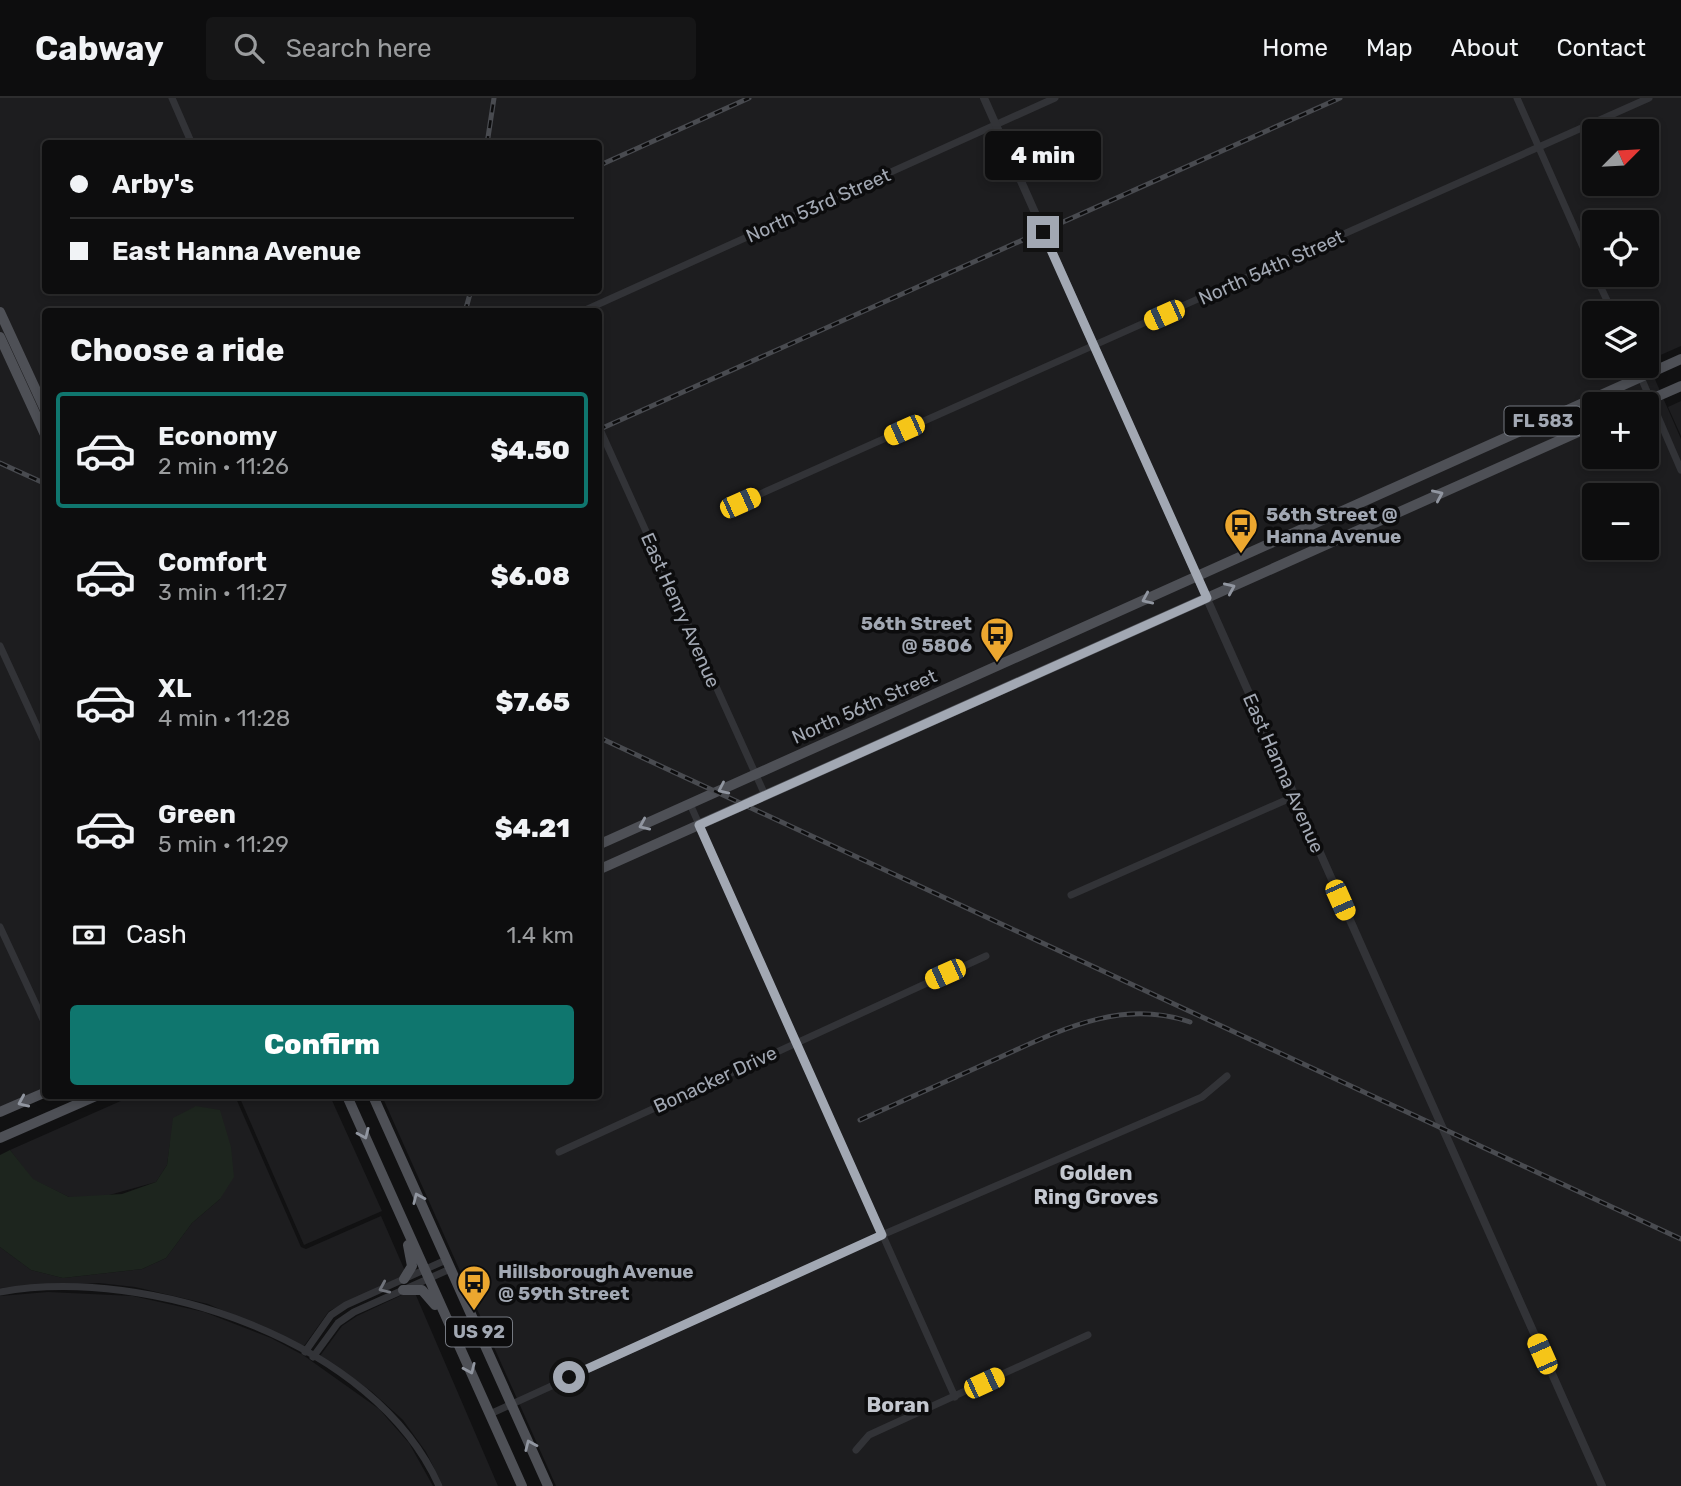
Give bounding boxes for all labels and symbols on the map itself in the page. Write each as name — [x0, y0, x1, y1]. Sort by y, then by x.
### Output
north arrow — [1582, 119, 1659, 196]
callout: 4 min — [985, 130, 1101, 180]
street label: North 53rd Street — [742, 163, 894, 248]
route end — [1027, 216, 1059, 248]
street label: North 54th Street — [1195, 225, 1348, 310]
car — [1141, 297, 1188, 333]
road number: FL 583 — [1504, 407, 1582, 436]
car — [881, 412, 928, 448]
car — [717, 485, 764, 521]
one-way arrow — [1430, 489, 1443, 503]
place label: 56th Street @ Hanna Avenue — [1266, 503, 1401, 548]
bus stop icon: 56th Street @ Hanna Avenue — [1222, 506, 1260, 555]
street label: East Henry Avenue — [636, 529, 725, 691]
one-way arrow — [1223, 582, 1235, 596]
one-way arrow — [1142, 591, 1154, 605]
place label: 56th Street @ 5806 — [861, 612, 972, 657]
bus stop icon: 56th Street @ 5806 — [978, 615, 1016, 664]
street label: North 56th Street — [788, 664, 941, 749]
street label: East Hanna Avenue — [1238, 690, 1329, 856]
one-way arrow — [718, 781, 730, 795]
one-way arrow — [639, 817, 652, 831]
car — [1322, 877, 1359, 923]
car — [922, 956, 969, 992]
street label: Bonacker Drive — [650, 1041, 780, 1118]
one-way arrow — [18, 1094, 30, 1108]
one-way arrow — [356, 1127, 370, 1139]
district label: Golden Ring Groves — [1034, 1160, 1158, 1209]
one-way arrow — [412, 1192, 426, 1205]
place label: Hillsborough Avenue @ 59th Street — [498, 1260, 694, 1305]
bus stop icon: Hillsborough Avenue @ 59th Street — [455, 1263, 493, 1312]
one-way arrow — [379, 1280, 391, 1294]
road number: US 92 — [446, 1317, 512, 1346]
car — [1524, 1331, 1561, 1377]
route start — [553, 1361, 585, 1393]
one-way arrow — [462, 1362, 476, 1374]
car — [961, 1365, 1008, 1401]
district label: Boran — [867, 1392, 929, 1417]
one-way arrow — [524, 1440, 538, 1452]

